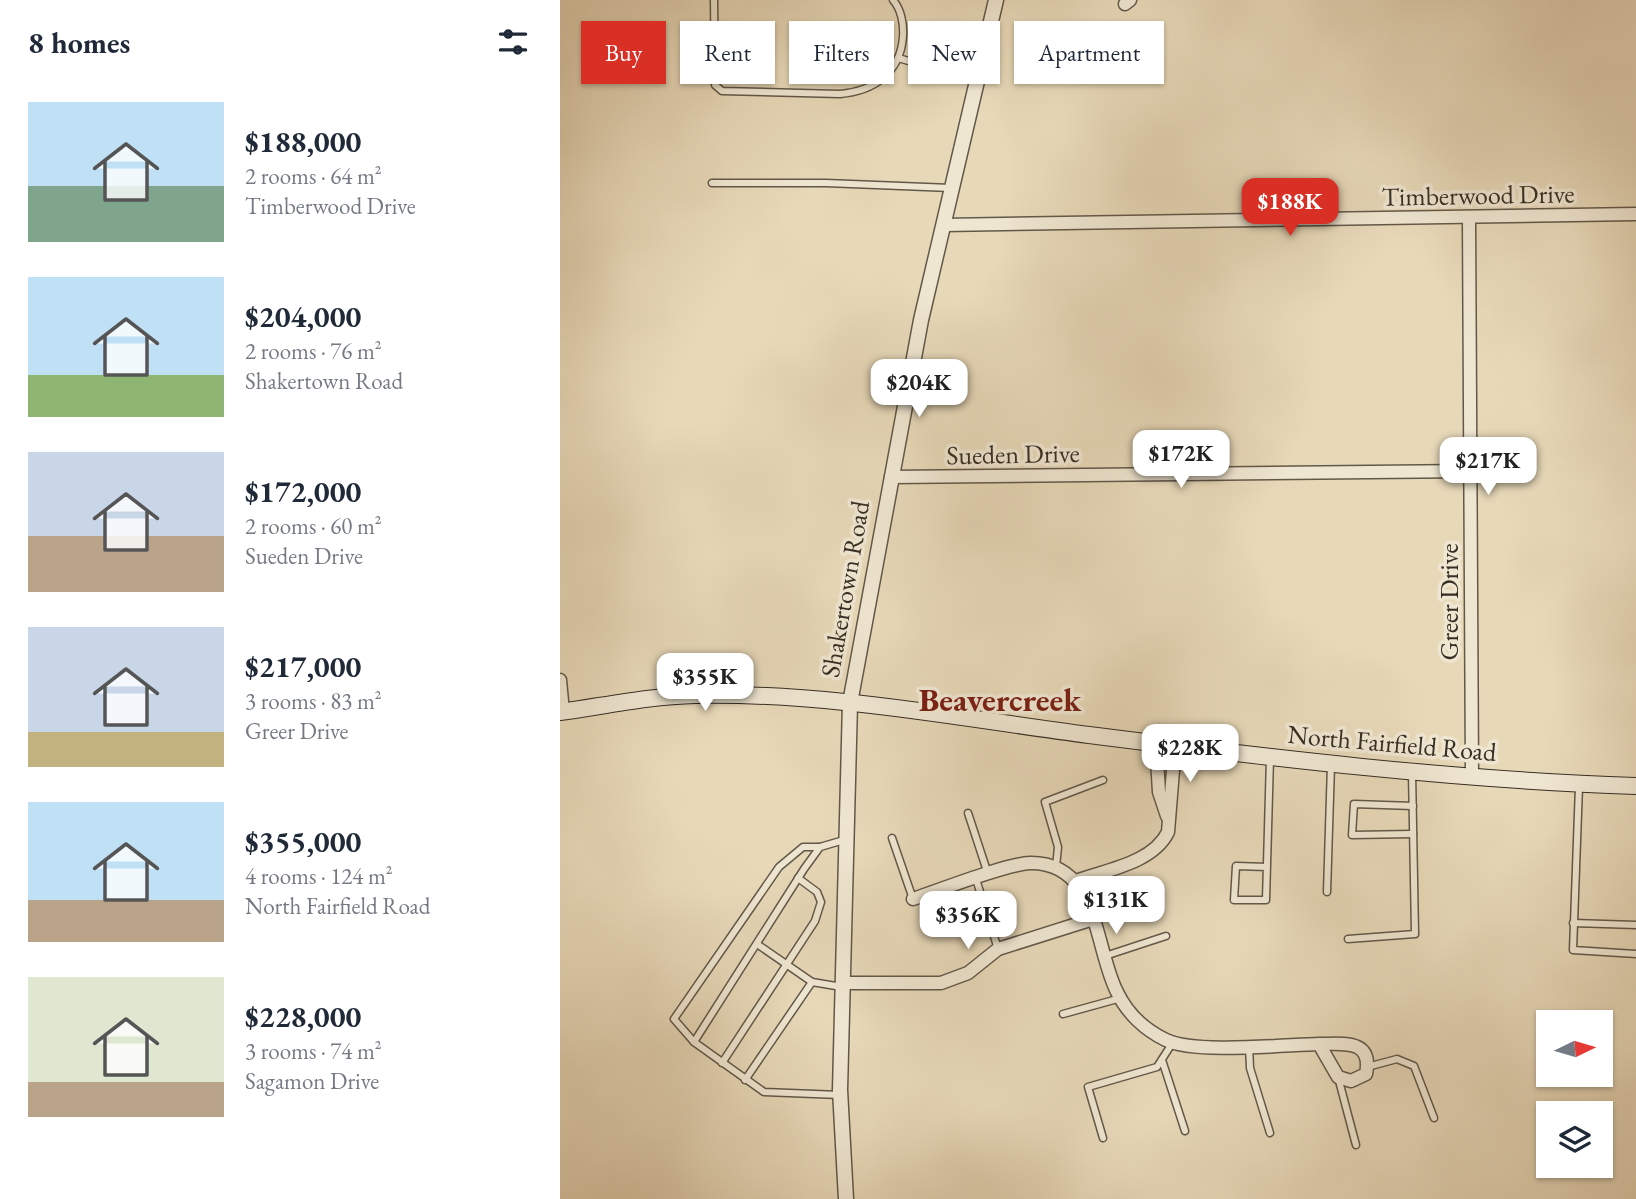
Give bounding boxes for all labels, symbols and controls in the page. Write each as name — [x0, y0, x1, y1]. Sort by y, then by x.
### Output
chip: Buy — [581, 21, 666, 84]
chip: Rent — [680, 21, 775, 84]
chip: Filters — [789, 21, 894, 84]
chip: New — [908, 21, 1000, 84]
chip: Apartment — [1014, 21, 1164, 84]
text: 8 homes — [28, 23, 130, 62]
icon: filters — [494, 23, 532, 61]
text: $188,000 — [245, 122, 361, 161]
icon: home — [84, 130, 168, 214]
text: 2 rooms · 64 m² — [245, 161, 382, 191]
street label: Timberwood Drive — [1381, 176, 1575, 214]
pin: $188K — [1241, 178, 1339, 238]
text: $188K — [1258, 186, 1322, 216]
text: Timberwood Drive — [245, 191, 416, 221]
text: $204,000 — [245, 297, 361, 336]
icon: home — [84, 305, 168, 389]
text: 2 rooms · 76 m² — [245, 336, 382, 366]
pin: $204K — [870, 360, 968, 419]
text: Shakertown Road — [245, 366, 403, 396]
text: $204K — [887, 367, 951, 397]
pin: $172K — [1132, 430, 1230, 490]
street label: Sueden Drive — [946, 436, 1080, 472]
text: $172K — [1149, 438, 1213, 468]
pin: $217K — [1439, 438, 1537, 497]
text: $217K — [1456, 445, 1520, 475]
text: $172,000 — [245, 472, 361, 511]
icon: home — [84, 480, 168, 564]
street label: Shakertown Road — [813, 497, 877, 680]
text: 2 rooms · 60 m² — [245, 511, 382, 541]
text: Sueden Drive — [245, 541, 363, 571]
street label: Greer Drive — [1432, 543, 1466, 661]
text: $217,000 — [245, 647, 361, 686]
pin: $355K — [656, 654, 754, 713]
icon: home — [84, 655, 168, 739]
text: $355K — [673, 661, 737, 691]
district label: Beavercreek — [919, 678, 1082, 721]
text: 3 rooms · 83 m² — [245, 686, 382, 716]
text: Greer Drive — [245, 716, 349, 746]
street label: North Fairfield Road — [1286, 717, 1499, 769]
pin: $228K — [1141, 724, 1239, 784]
text: $228K — [1158, 732, 1222, 762]
text: $355,000 — [245, 822, 361, 861]
icon: home — [84, 830, 168, 914]
text: 4 rooms · 124 m² — [245, 861, 393, 891]
pin: $131K — [1067, 876, 1165, 936]
text: $131K — [1084, 884, 1148, 914]
text: North Fairfield Road — [245, 891, 430, 921]
pin: $356K — [919, 892, 1017, 951]
text: $356K — [936, 899, 1000, 929]
text: $228,000 — [245, 997, 361, 1036]
icon: home — [84, 1005, 168, 1089]
north arrow — [1536, 1010, 1614, 1087]
map controls — [1536, 1010, 1613, 1178]
text: 3 rooms · 74 m² — [245, 1036, 382, 1066]
text: Sagamon Drive — [245, 1066, 379, 1096]
button: layers — [1536, 1101, 1613, 1178]

